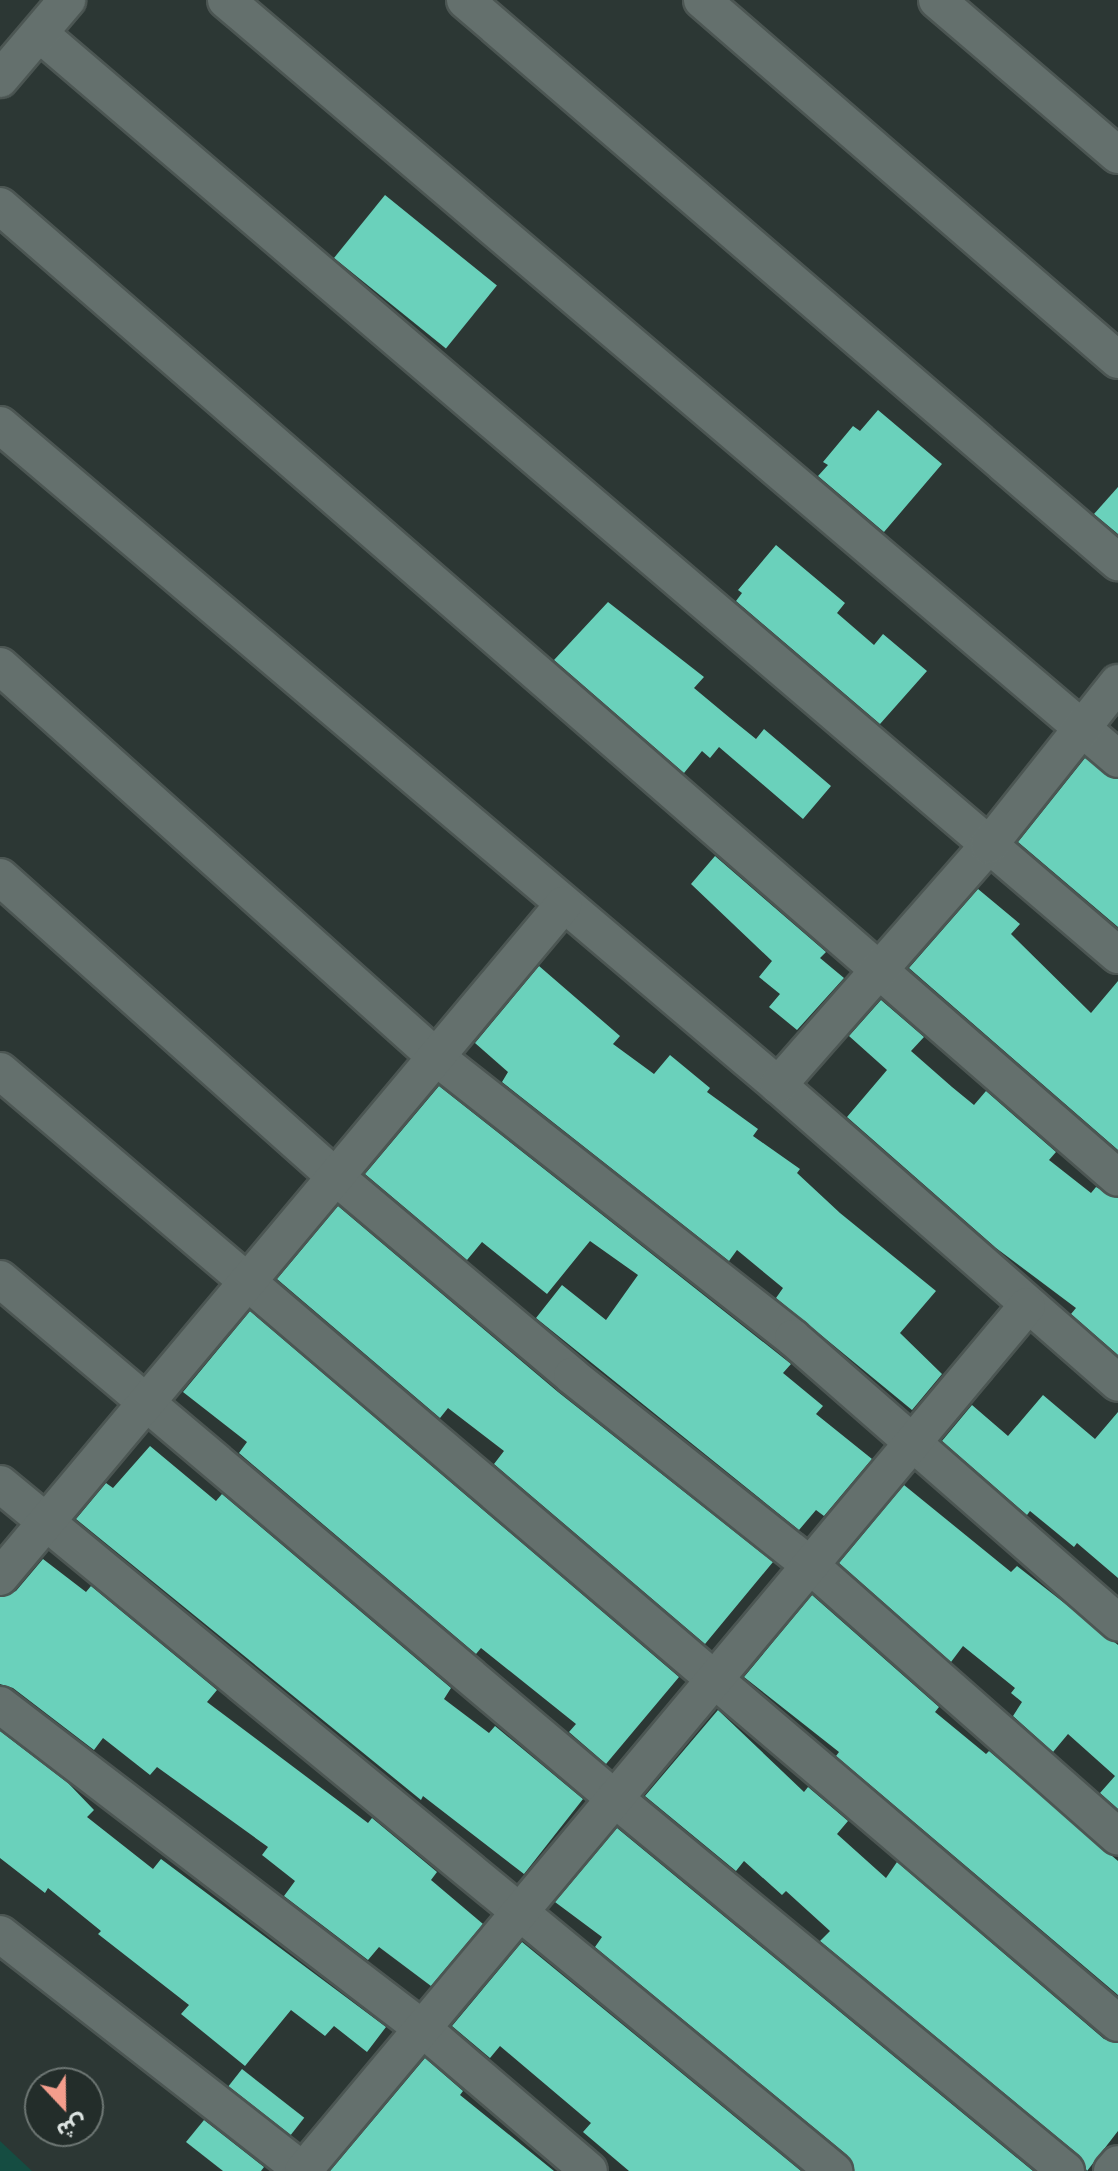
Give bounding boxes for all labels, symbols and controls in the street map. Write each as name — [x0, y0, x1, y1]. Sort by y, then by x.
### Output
north arrow — [24, 2067, 104, 2147]
text: ش — [53, 2108, 92, 2147]

